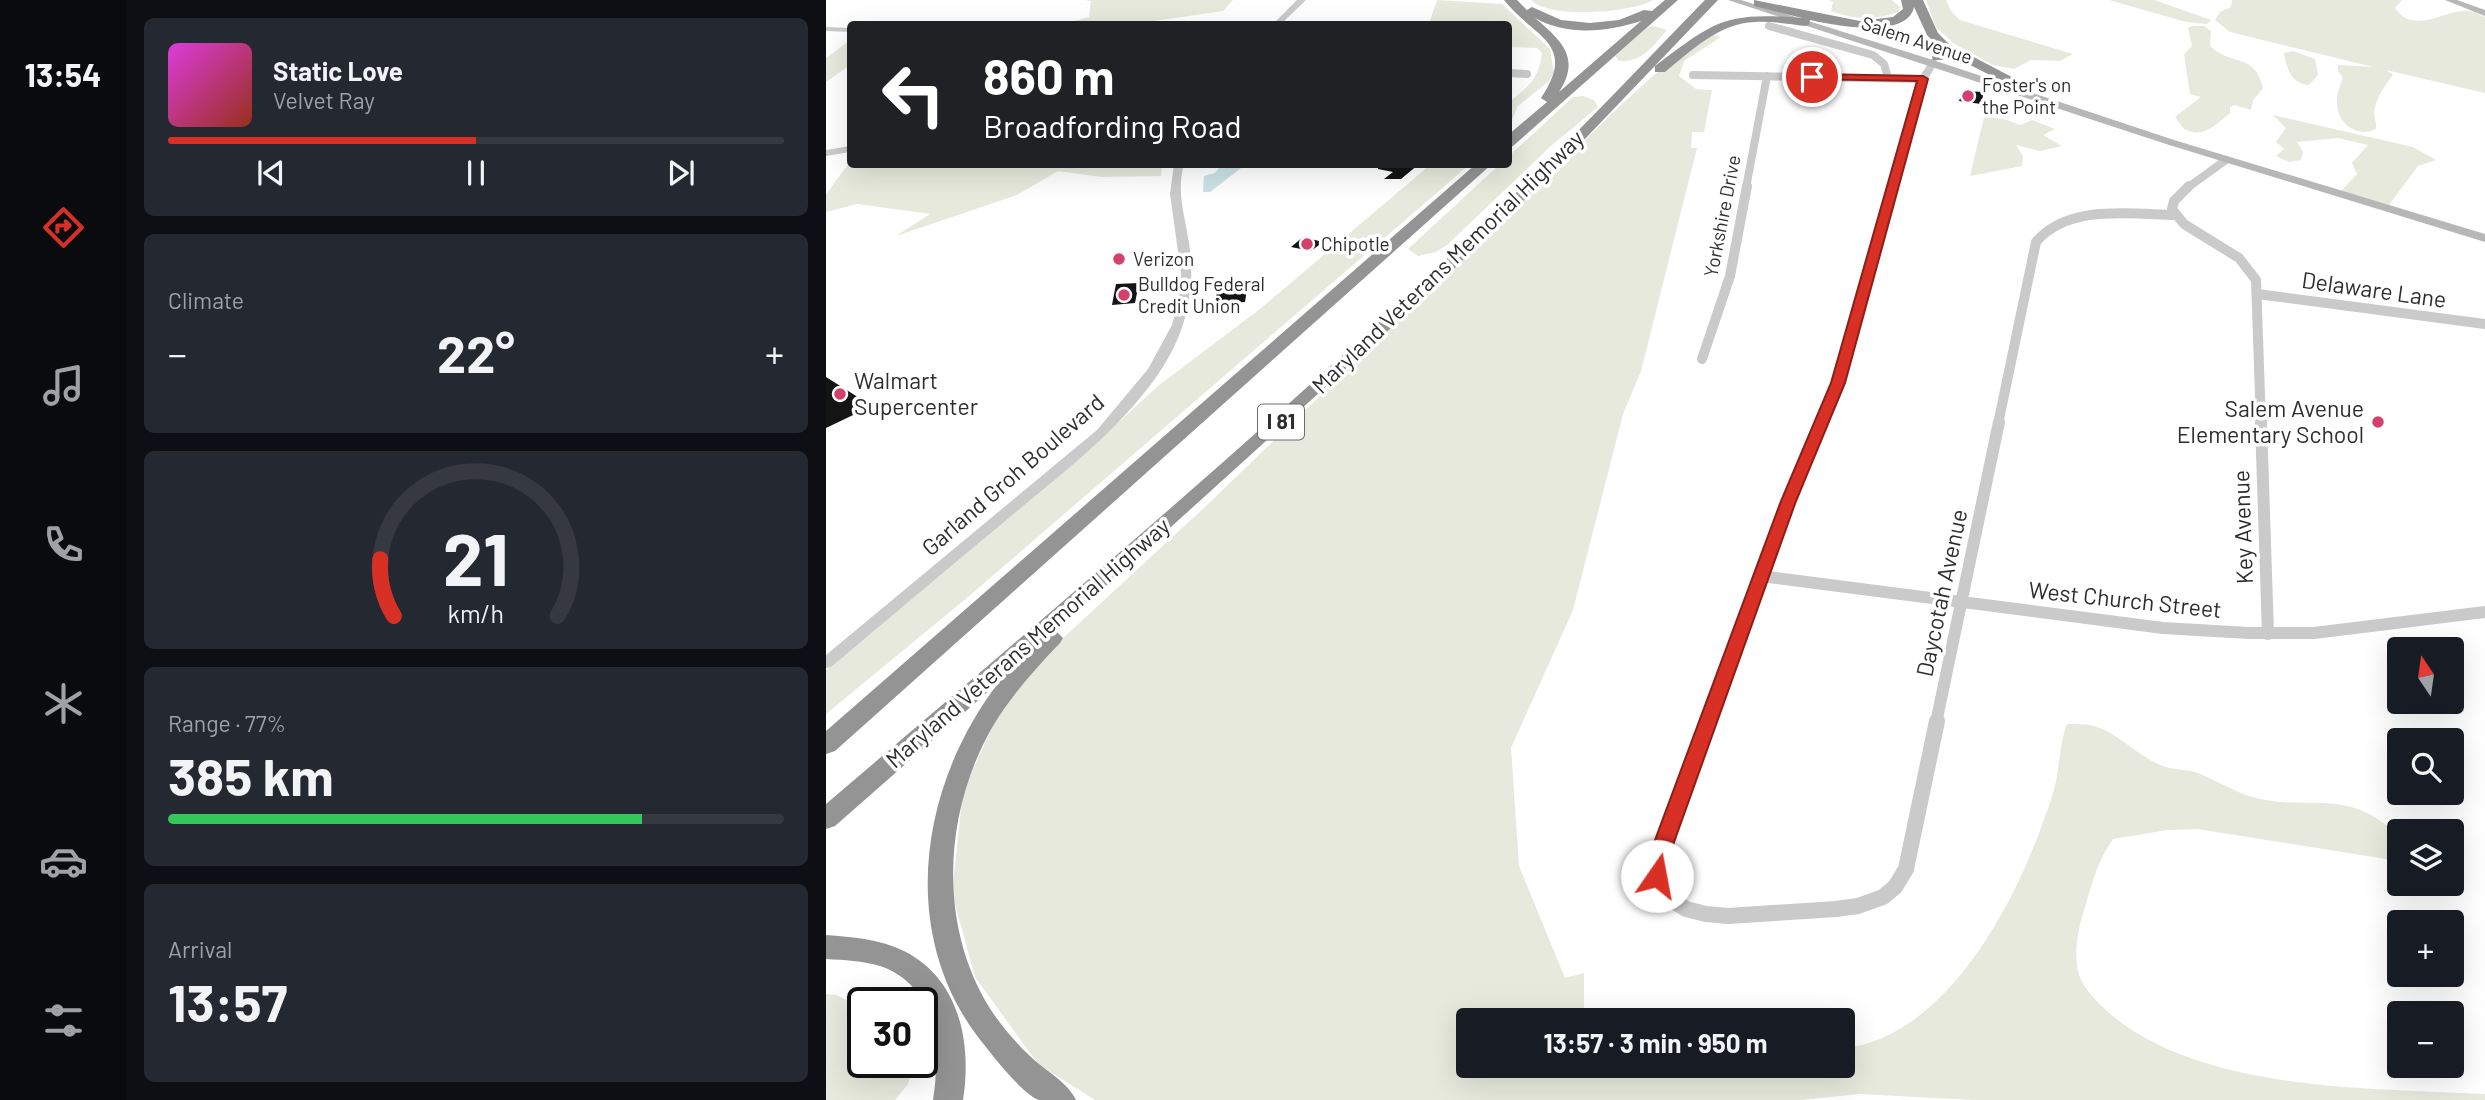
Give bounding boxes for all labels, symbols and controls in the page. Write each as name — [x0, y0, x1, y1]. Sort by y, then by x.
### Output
street label: Salem Avenue — [1859, 11, 1975, 68]
text: 860 m — [983, 46, 1114, 105]
pin — [1782, 47, 1842, 107]
icon: left — [868, 49, 959, 140]
text: 13:54 — [25, 55, 101, 93]
text: Static Love — [273, 55, 403, 86]
icon: arrive — [1793, 58, 1831, 96]
place label: Foster's on the Point — [1982, 73, 2071, 118]
text: Velvet Ray — [273, 86, 375, 114]
marker: Foster's on the Point — [1960, 88, 1976, 104]
text: Broadfording Road — [983, 106, 1242, 144]
street label: Maryland Veterans Memorial Highway — [1306, 123, 1589, 399]
street label: Yorkshire Drive — [1698, 153, 1745, 279]
icon: previous — [252, 154, 290, 192]
icon: pause — [457, 154, 495, 192]
icon: next — [662, 154, 700, 192]
icon: directions — [39, 203, 88, 252]
place label: Chipotle — [1321, 232, 1390, 255]
marker: Chipotle — [1299, 236, 1315, 252]
place label: Verizon — [1133, 247, 1194, 270]
marker: Verizon — [1111, 251, 1127, 267]
street label: Delaware Lane — [2300, 265, 2448, 313]
place label: Bulldog Federal Credit Union — [1138, 272, 1265, 317]
text: Climate — [168, 286, 244, 314]
marker: Bulldog Federal Credit Union — [1116, 287, 1132, 303]
text: 22° — [437, 321, 515, 383]
text: − — [168, 330, 187, 376]
text: + — [765, 330, 784, 376]
icon: music — [39, 361, 88, 410]
place label: Walmart Supercenter — [854, 366, 979, 420]
marker: Walmart Supercenter — [832, 386, 848, 402]
street label: Garland Groh Boulevard — [916, 388, 1109, 561]
place label: Salem Avenue Elementary School — [2177, 394, 2364, 448]
road number: I 81 — [1258, 404, 1304, 440]
marker: Salem Avenue Elementary School — [2370, 414, 2386, 430]
street label: Key Avenue — [2226, 470, 2258, 584]
street label: Daycotah Avenue — [1910, 507, 1972, 679]
street label: Maryland Veterans Memorial Highway — [880, 511, 1175, 773]
text: 21 — [443, 513, 509, 601]
icon: phone — [39, 520, 88, 569]
street label: West Church Street — [2027, 575, 2223, 623]
text: km/h — [448, 598, 504, 628]
north arrow — [2387, 637, 2464, 714]
map controls — [2387, 637, 2464, 1078]
icon: climate — [39, 679, 88, 728]
text: Range · 77% — [168, 709, 286, 737]
button: search — [2387, 728, 2464, 805]
text: 385 km — [168, 744, 334, 806]
button: layers — [2387, 819, 2464, 896]
icon: car — [39, 837, 88, 886]
position arrow — [1620, 839, 1694, 913]
button: + — [2387, 910, 2464, 987]
text: Arrival — [168, 935, 232, 963]
text: 13:57 — [168, 970, 287, 1032]
speed limit sign: 30 — [847, 987, 938, 1078]
icon: filters — [39, 996, 88, 1045]
button: − — [2387, 1001, 2464, 1078]
text: 13:57 · 3 min · 950 m — [1544, 1027, 1768, 1058]

